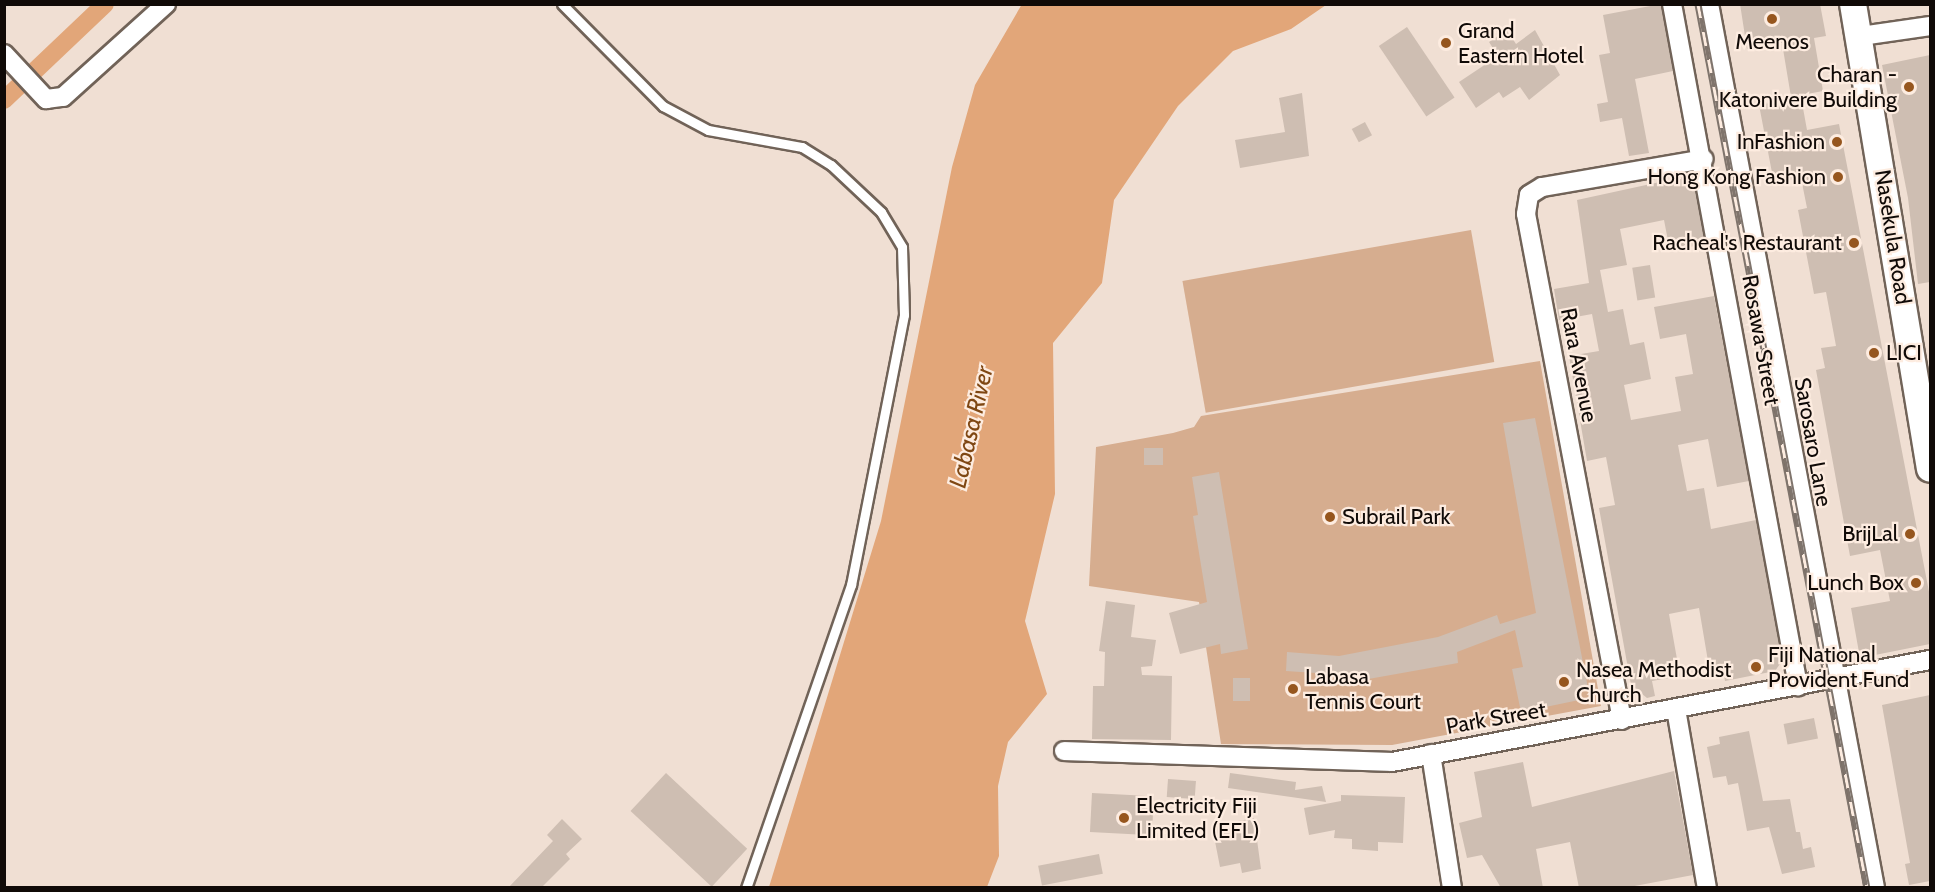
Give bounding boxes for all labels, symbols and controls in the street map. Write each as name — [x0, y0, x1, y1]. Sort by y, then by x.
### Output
marker: Meenos — [1765, 12, 1779, 26]
place label: Grand Eastern Hotel — [1458, 17, 1584, 68]
place label: Meenos — [1735, 29, 1809, 55]
marker: Grand Eastern Hotel — [1439, 36, 1453, 50]
place label: Charan - Katonivere Building — [1719, 61, 1897, 112]
marker: Charan - Katonivere Building — [1902, 80, 1916, 94]
place label: InFashion — [1737, 129, 1825, 155]
marker: InFashion — [1830, 135, 1844, 149]
place label: Hong Kong Fashion — [1648, 164, 1826, 190]
street label: Nasekula Road — [1869, 168, 1917, 306]
marker: Hong Kong Fashion — [1831, 170, 1845, 184]
place label: Racheal's Restaurant — [1652, 230, 1842, 256]
marker: Racheal's Restaurant — [1847, 236, 1861, 250]
street label: Rosawa Street — [1737, 273, 1785, 407]
street label: Rara Avenue — [1555, 306, 1603, 424]
place label: LICI — [1886, 340, 1922, 366]
marker: LICI — [1867, 346, 1881, 360]
water label: Labasa River — [943, 363, 999, 491]
street label: Sarosaro Lane — [1789, 375, 1837, 509]
place label: Subrail Park — [1342, 504, 1450, 530]
marker: Subrail Park — [1323, 510, 1337, 524]
place label: BrijLal — [1842, 521, 1898, 547]
marker: BrijLal — [1903, 527, 1917, 541]
place label: Lunch Box — [1807, 570, 1904, 596]
marker: Lunch Box — [1909, 576, 1923, 590]
place label: Fiji National Provident Fund — [1768, 641, 1909, 692]
place label: Nasea Methodist Church — [1576, 656, 1731, 708]
marker: Fiji National Provident Fund — [1749, 660, 1763, 674]
place label: Labasa Tennis Court — [1305, 663, 1421, 714]
marker: Nasea Methodist Church — [1557, 675, 1571, 689]
marker: Labasa Tennis Court — [1286, 682, 1300, 696]
street label: Park Street — [1444, 696, 1548, 740]
place label: Electricity Fiji Limited (EFL) — [1136, 792, 1260, 843]
marker: Electricity Fiji Limited (EFL) — [1117, 811, 1131, 825]

